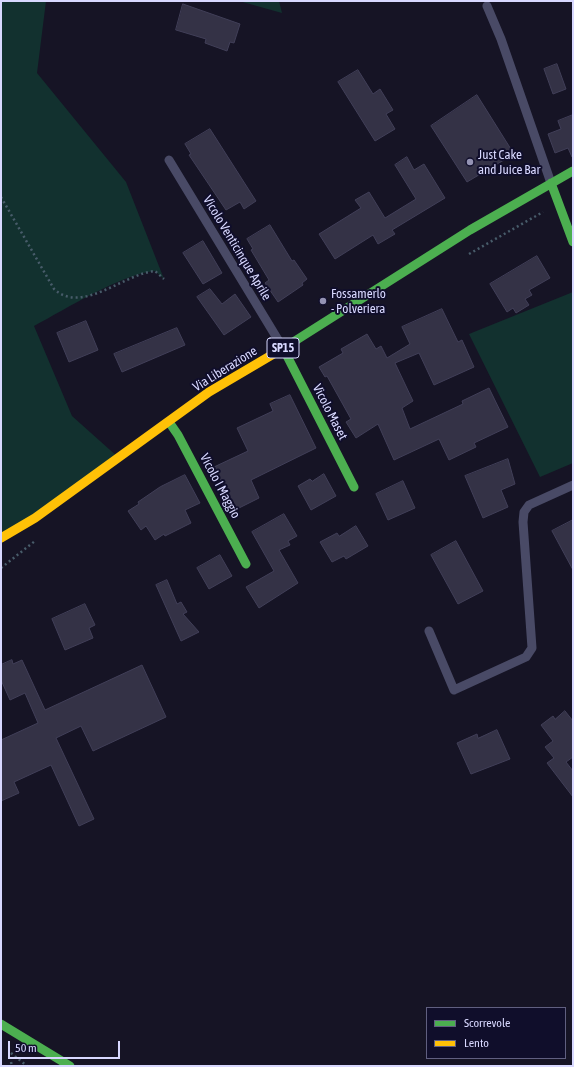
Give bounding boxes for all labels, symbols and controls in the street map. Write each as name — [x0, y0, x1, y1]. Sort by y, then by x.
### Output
place label: Just Cake and Juice Bar — [478, 147, 540, 178]
marker: Just Cake and Juice Bar — [465, 157, 475, 167]
street label: Vicolo Venticinque Aprile — [200, 193, 274, 303]
place label: Fossamerlo - Polveriera — [331, 286, 386, 317]
marker: Fossamerlo - Polveriera — [318, 296, 328, 306]
road number: SP15 — [267, 338, 299, 358]
street label: Via Liberazione — [190, 343, 260, 395]
street label: Vicolo Maset — [309, 382, 351, 442]
street label: Vicolo I Maggio — [196, 451, 244, 521]
legend — [426, 1007, 566, 1059]
text: Scorrevole — [464, 1016, 511, 1030]
scale bar — [10, 1033, 122, 1059]
text: Lento — [464, 1036, 489, 1050]
text: 50 m — [15, 1041, 37, 1055]

